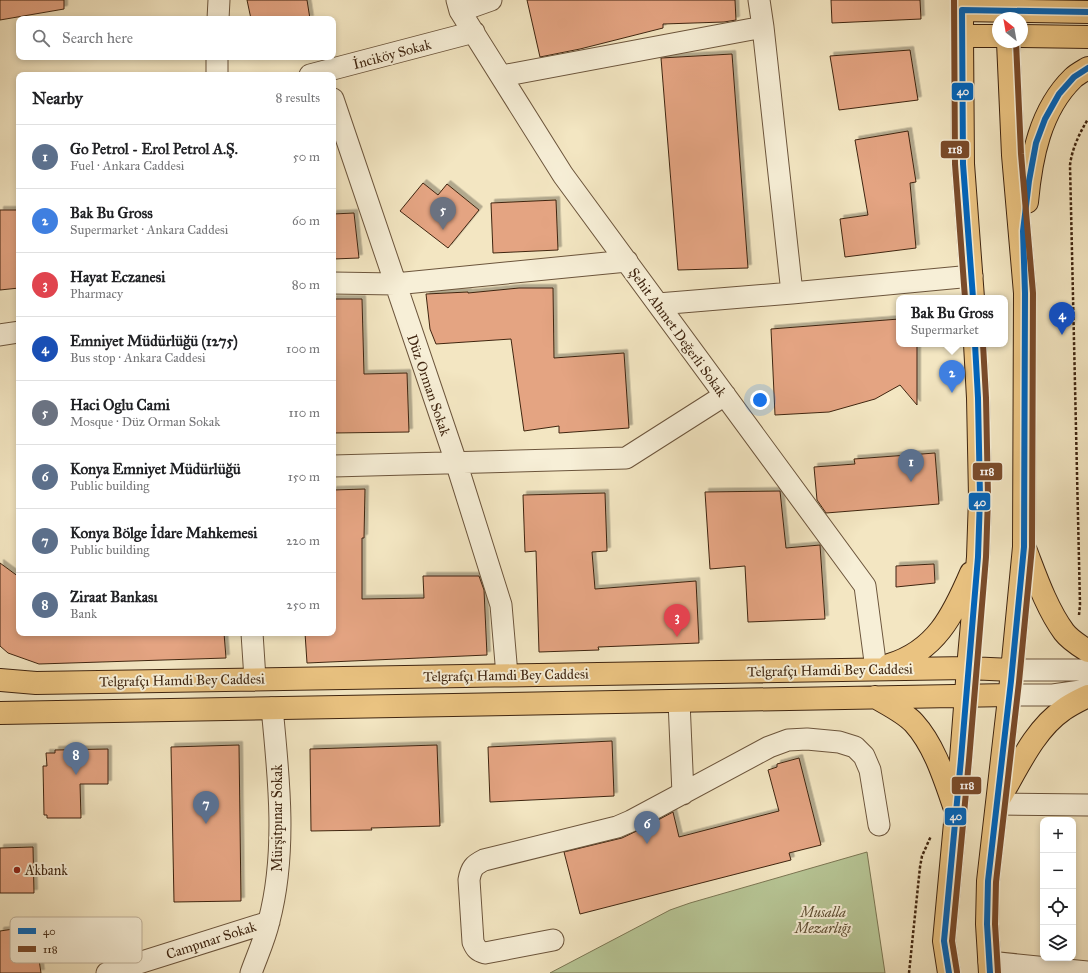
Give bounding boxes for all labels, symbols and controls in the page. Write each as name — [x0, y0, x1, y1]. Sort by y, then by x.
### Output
north arrow — [992, 12, 1028, 48]
search box — [16, 16, 336, 60]
icon: search — [30, 27, 52, 49]
text: Search here — [62, 29, 133, 47]
street label: İnciköy Sokak — [351, 35, 434, 73]
line badge: 40 — [951, 82, 974, 101]
text: 40 — [957, 85, 970, 99]
text: Nearby — [32, 88, 83, 109]
text: 8 results — [276, 90, 320, 106]
text: Go Petrol - Erol Petrol A.Ş. — [70, 140, 238, 158]
line badge: 118 — [940, 140, 970, 159]
text: 118 — [948, 143, 962, 156]
text: 1 — [42, 149, 48, 165]
text: 50 m — [293, 149, 320, 165]
text: Fuel · Ankara Caddesi — [70, 158, 184, 174]
pin: 5 — [430, 197, 456, 230]
text: Bak Bu Gross — [70, 204, 153, 222]
text: 2 — [42, 213, 48, 229]
text: 60 m — [292, 213, 320, 229]
text: Supermarket · Ankara Caddesi — [70, 222, 228, 238]
street label: Şehit Ahmet Değerli Sokak — [625, 265, 730, 400]
text: Hayat Eczanesi — [70, 268, 165, 286]
text: 3 — [42, 277, 48, 293]
text: 80 m — [292, 277, 320, 293]
text: Pharmacy — [70, 286, 123, 302]
popup — [896, 295, 1008, 347]
pin: 4 — [1049, 302, 1075, 335]
text: Bak Bu Gross — [911, 304, 993, 322]
text: Supermarket — [911, 322, 979, 338]
text: Emniyet Müdürlüğü (1275) — [70, 332, 238, 350]
street label: Düz Orman Sokak — [403, 332, 454, 439]
text: 4 — [41, 341, 49, 357]
text: 100 m — [286, 341, 320, 357]
text: Bus stop · Ankara Caddesi — [70, 350, 206, 366]
pin: 2 — [939, 360, 965, 393]
your location — [750, 390, 770, 410]
text: Haci Oglu Cami — [70, 396, 170, 414]
text: 5 — [42, 405, 48, 421]
text: 110 m — [288, 405, 320, 421]
text: Mosque · Düz Orman Sokak — [70, 414, 220, 430]
pin: 1 — [898, 449, 924, 482]
text: Konya Emniyet Müdürlüğü — [70, 460, 241, 478]
line badge: 118 — [972, 462, 1003, 481]
text: 118 — [980, 465, 994, 478]
text: 6 — [42, 469, 48, 485]
text: 150 m — [288, 469, 320, 485]
text: Public building — [70, 478, 149, 494]
line badge: 40 — [968, 492, 991, 511]
text: 40 — [974, 496, 987, 510]
text: Konya Bölge İdare Mahkemesi — [70, 524, 257, 542]
text: 7 — [42, 533, 48, 549]
text: 220 m — [286, 533, 320, 549]
text: Public building — [70, 542, 149, 558]
text: Ziraat Bankası — [70, 588, 158, 606]
text: 8 — [42, 597, 48, 613]
text: 250 m — [286, 597, 320, 613]
pin: 3 — [664, 604, 690, 637]
text: Bank — [70, 606, 97, 622]
street label: Telgrafçı Hamdi Bey Caddesi — [747, 661, 913, 680]
street label: Telgrafçı Hamdi Bey Caddesi — [423, 666, 589, 685]
street label: Telgrafçı Hamdi Bey Caddesi — [99, 671, 265, 690]
pin: 8 — [63, 742, 89, 775]
street label: Mürşitpınar Sokak — [269, 764, 286, 872]
line badge: 118 — [951, 776, 982, 795]
text: 118 — [960, 779, 974, 792]
pin: 7 — [193, 791, 219, 824]
line badge: 40 — [944, 807, 967, 826]
text: 40 — [950, 810, 963, 824]
pin: 6 — [634, 811, 660, 844]
map controls — [1040, 817, 1076, 961]
button: + — [1040, 817, 1076, 853]
button: − — [1040, 853, 1076, 889]
place label: Akbank — [24, 862, 68, 879]
marker: Akbank — [12, 865, 22, 875]
button: locate — [1040, 889, 1076, 925]
park label: Musalla Mezarlığı — [793, 904, 851, 937]
legend — [10, 917, 142, 963]
street label: Campınar Sokak — [164, 918, 259, 963]
text: 40 — [43, 925, 56, 938]
button: layers — [1040, 925, 1076, 961]
text: 118 — [43, 943, 58, 956]

